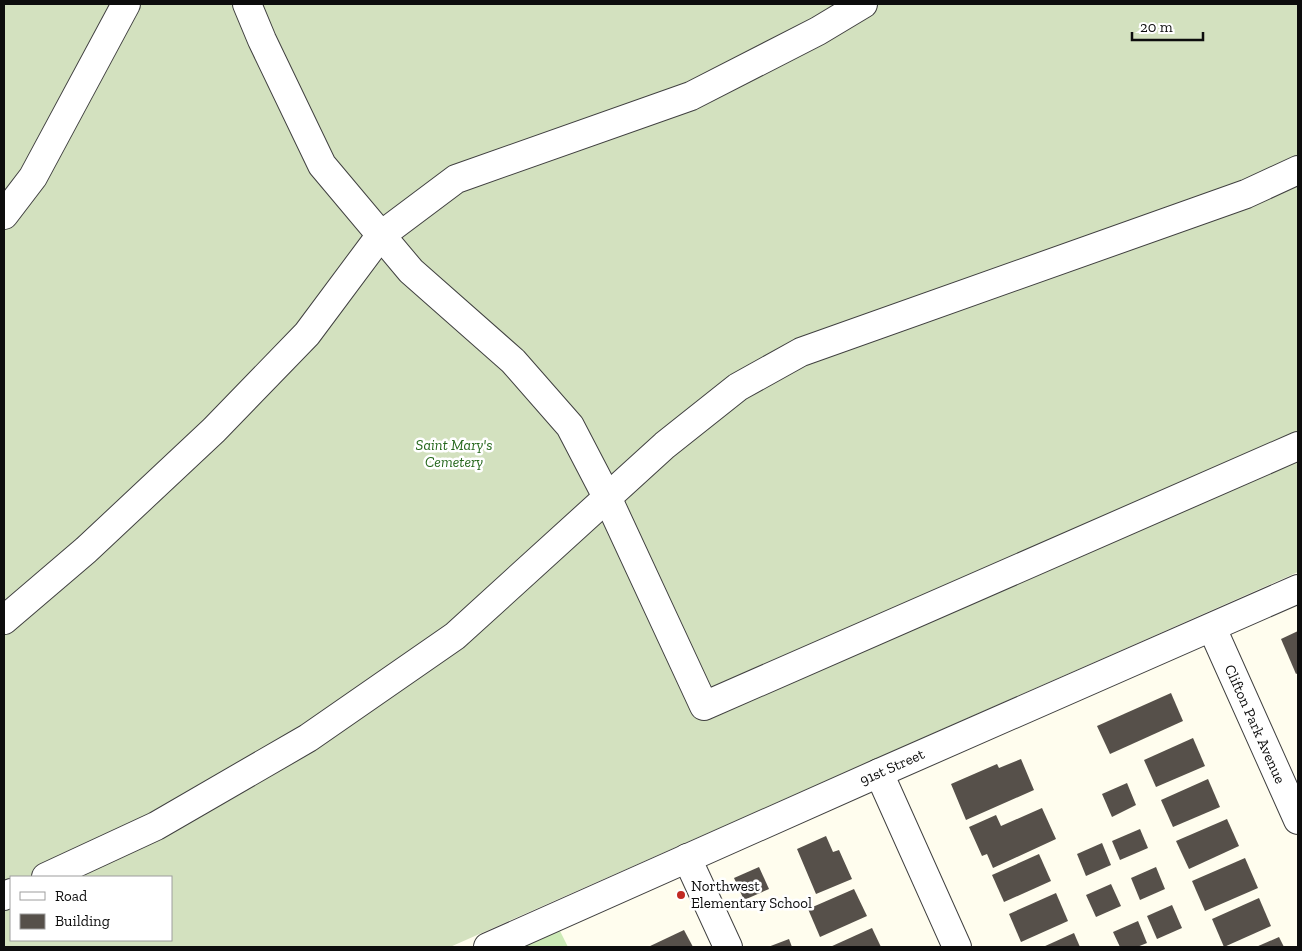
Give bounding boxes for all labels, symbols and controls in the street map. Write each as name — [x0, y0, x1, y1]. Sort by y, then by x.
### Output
scale bar — [1132, 10, 1203, 42]
text: 20 m — [1140, 18, 1173, 36]
park label: Saint Mary's Cemetery — [416, 436, 492, 471]
street label: Clifton Park Avenue — [1221, 662, 1289, 786]
street label: 91st Street — [857, 745, 927, 789]
legend — [10, 876, 172, 941]
place label: Northwest Elementary School — [691, 877, 812, 912]
text: Road — [55, 887, 88, 905]
marker: Northwest Elementary School — [675, 889, 687, 901]
text: Building — [55, 912, 110, 930]

